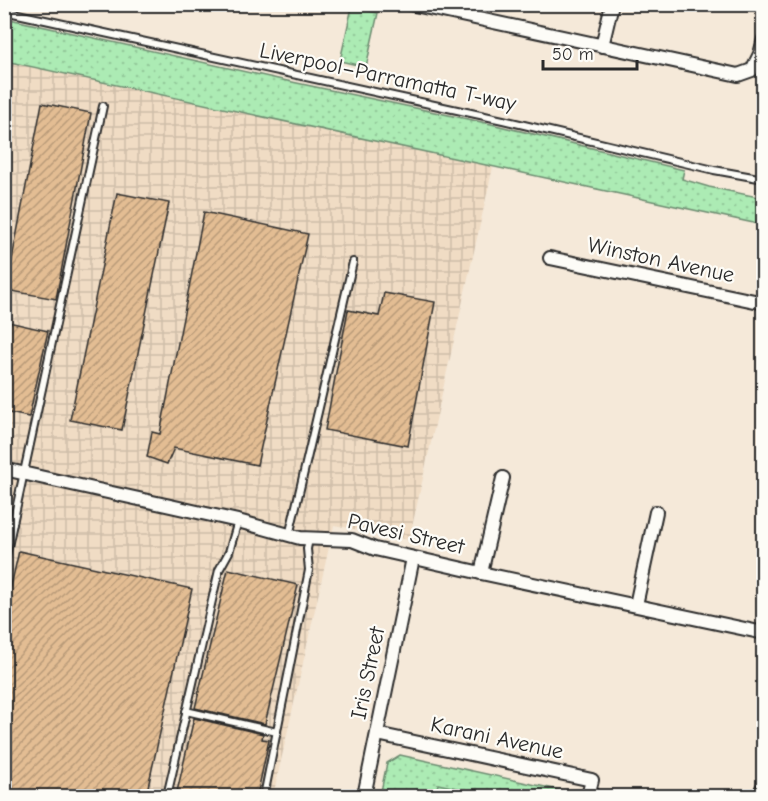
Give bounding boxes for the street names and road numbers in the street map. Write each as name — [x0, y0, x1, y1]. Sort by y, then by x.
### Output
street label: Liverpool–Parramatta T-way — [257, 37, 519, 117]
street label: Winston Avenue — [585, 232, 737, 288]
street label: Pavesi Street — [345, 508, 468, 560]
street label: Iris Street — [346, 624, 391, 722]
street label: Karani Avenue — [428, 711, 566, 765]

